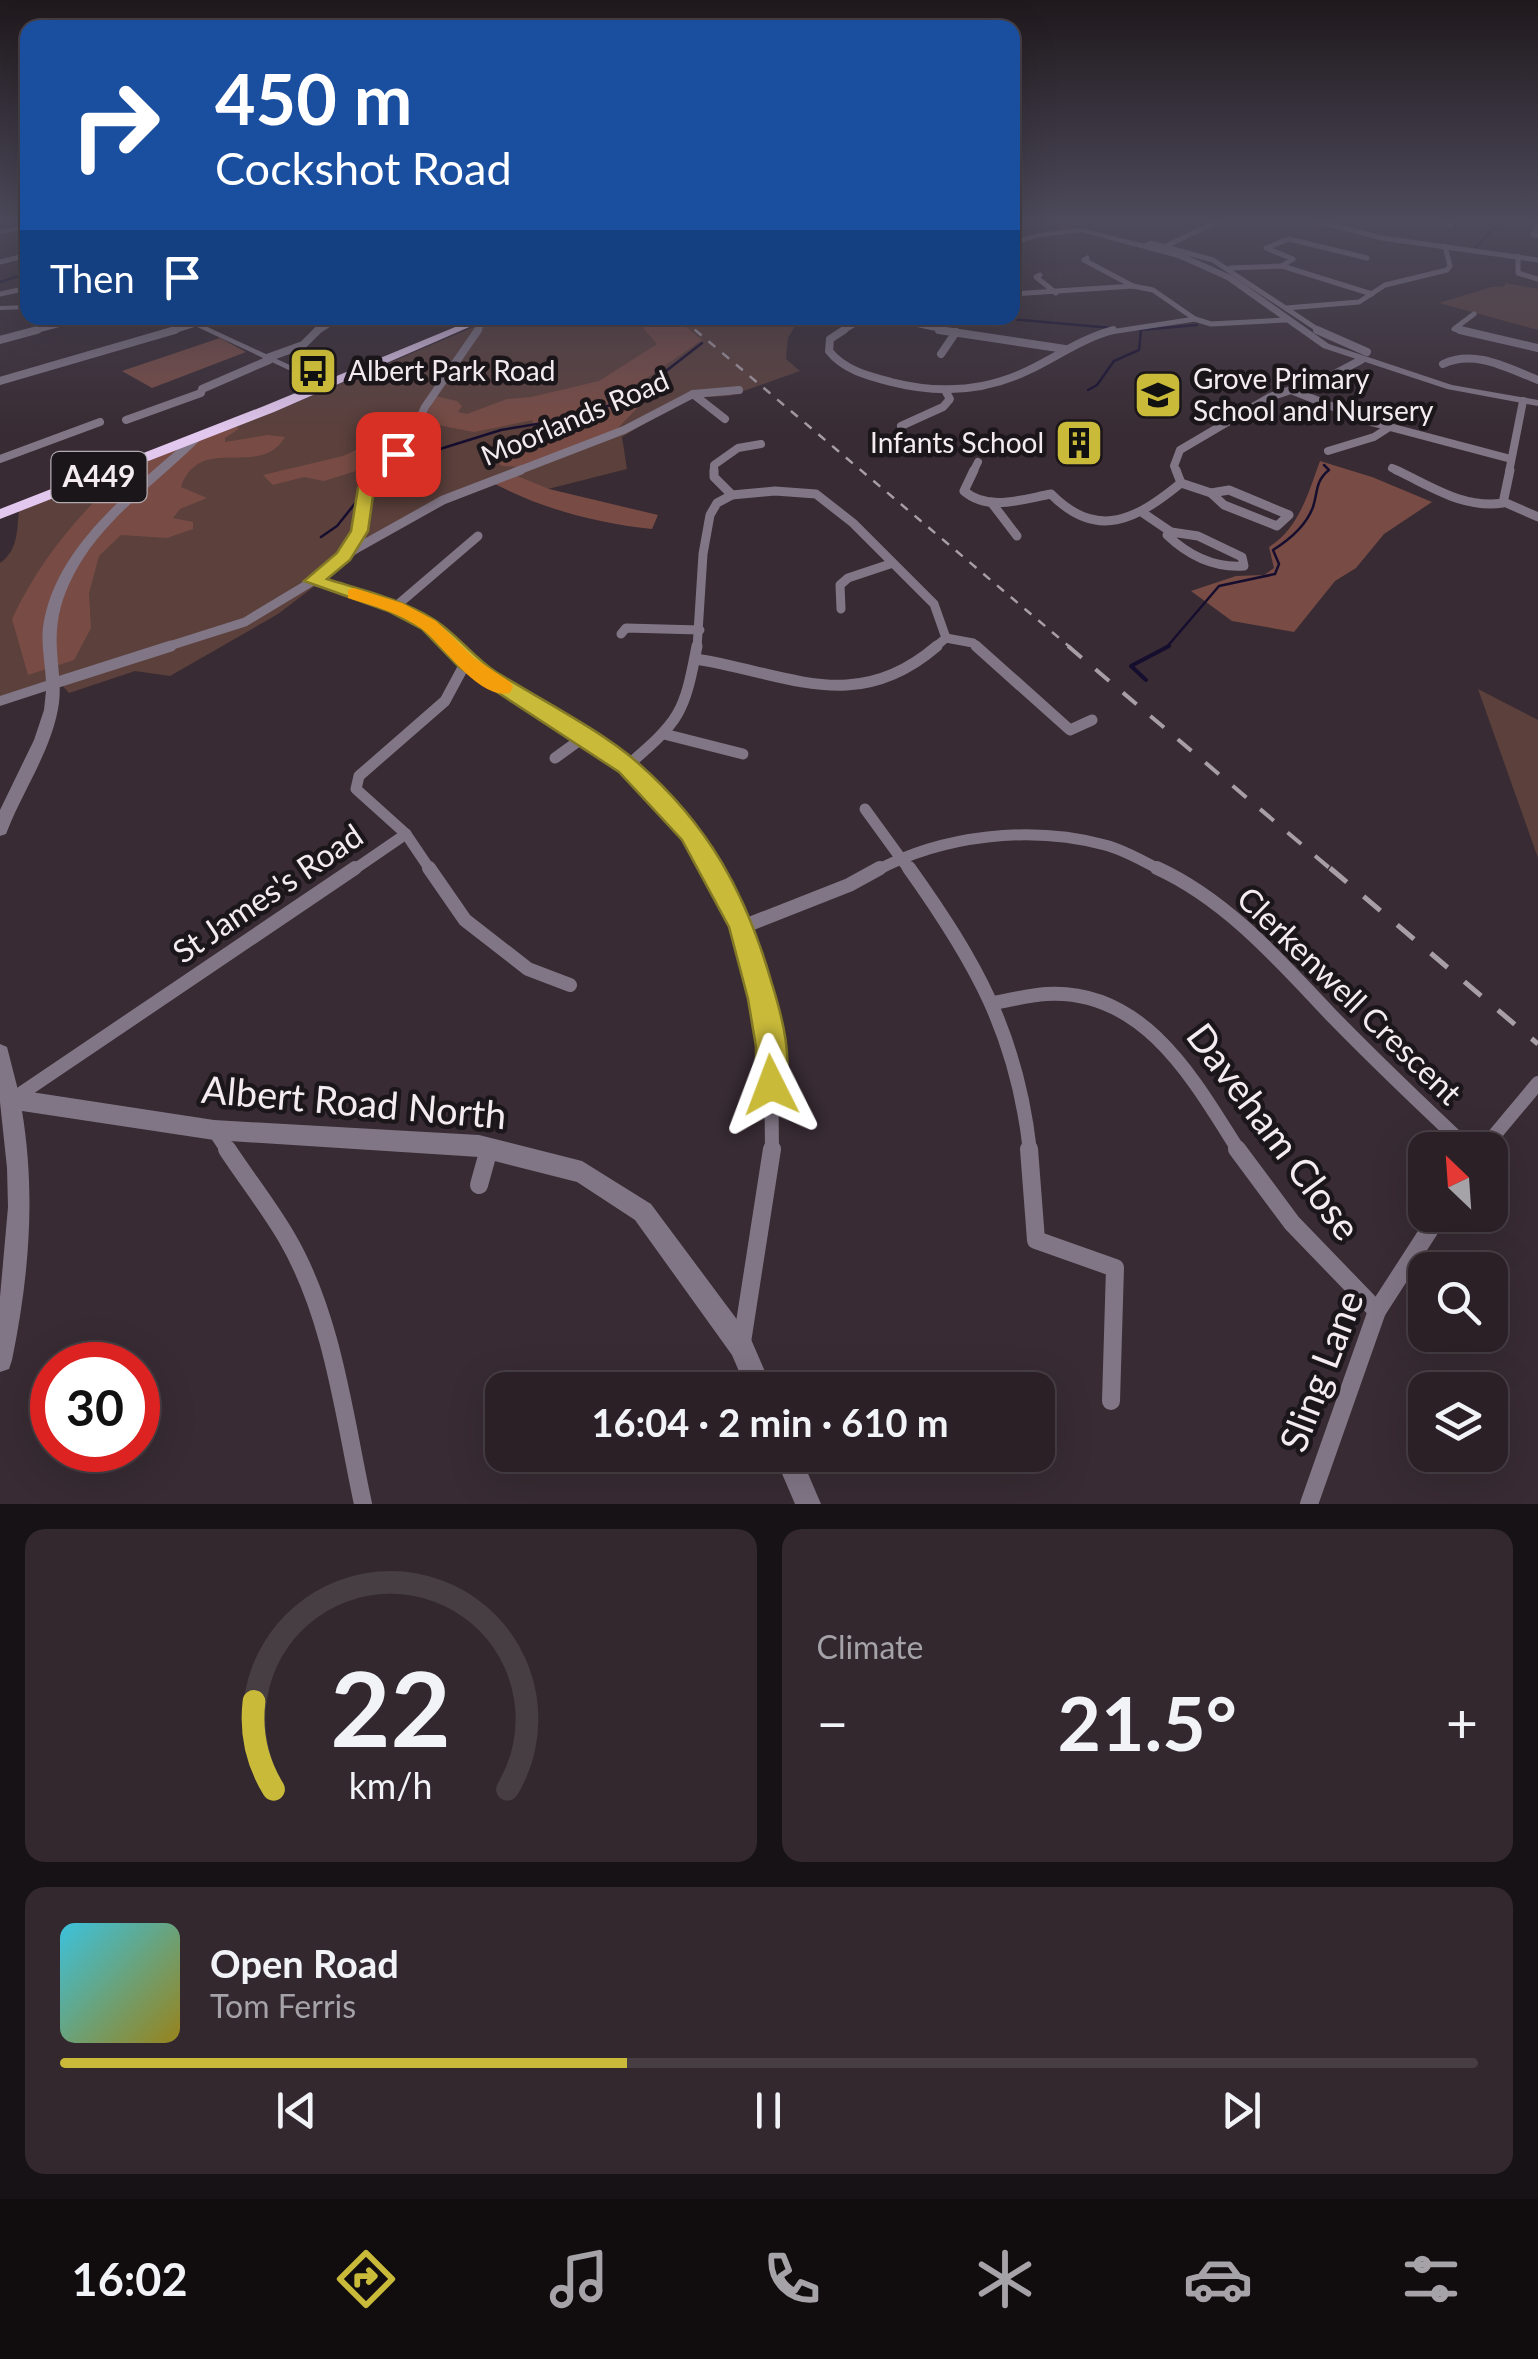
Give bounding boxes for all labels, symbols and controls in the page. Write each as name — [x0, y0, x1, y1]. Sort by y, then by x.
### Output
text: 450 m — [215, 56, 412, 140]
icon: right — [50, 60, 180, 190]
text: Cockshot Road — [215, 141, 512, 195]
icon: arrive — [155, 250, 210, 305]
text: Then — [50, 255, 135, 301]
bus stop icon: Albert Park Road — [287, 345, 339, 397]
place label: Albert Park Road — [348, 353, 555, 387]
place label: Grove Primary School and Nursery — [1193, 361, 1434, 427]
street label: Moorlands Road — [476, 362, 674, 472]
school or university icon: Grove Primary School and Nursery — [1132, 369, 1184, 421]
pin — [356, 412, 441, 497]
building icon: Infants School — [1053, 417, 1105, 469]
place label: Infants School — [870, 425, 1044, 459]
icon: arrive — [371, 427, 426, 482]
road number: A449 — [52, 452, 146, 502]
street label: St James's Road — [165, 815, 369, 971]
street label: Clerkenwell Crescent — [1230, 878, 1471, 1112]
street label: Daveham Close — [1178, 1013, 1371, 1248]
position arrow — [719, 1033, 823, 1137]
street label: Albert Road North — [200, 1065, 508, 1137]
north arrow — [1408, 1132, 1508, 1232]
map controls — [1408, 1132, 1508, 1472]
button: search — [1408, 1252, 1508, 1352]
street label: Sling Lane — [1268, 1283, 1372, 1457]
speed limit sign: 30 — [30, 1342, 160, 1472]
button: layers — [1408, 1372, 1508, 1472]
text: 16:04 · 2 min · 610 m — [591, 1399, 949, 1445]
text: Climate — [817, 1627, 923, 1666]
text: 22 — [330, 1644, 451, 1769]
text: 21.5° — [1058, 1677, 1237, 1767]
text: − — [817, 1689, 848, 1755]
text: + — [1446, 1689, 1478, 1755]
text: km/h — [349, 1764, 433, 1807]
text: Open Road — [210, 1940, 399, 1986]
text: Tom Ferris — [210, 1986, 356, 2025]
icon: previous — [269, 2083, 324, 2138]
icon: pause — [741, 2083, 796, 2138]
icon: next — [1214, 2083, 1269, 2138]
icon: directions — [331, 2244, 401, 2314]
icon: music — [544, 2244, 614, 2314]
icon: phone — [757, 2244, 827, 2314]
icon: climate — [970, 2244, 1040, 2314]
icon: car — [1183, 2244, 1253, 2314]
icon: filters — [1396, 2244, 1466, 2314]
text: 16:02 — [72, 2252, 188, 2306]

